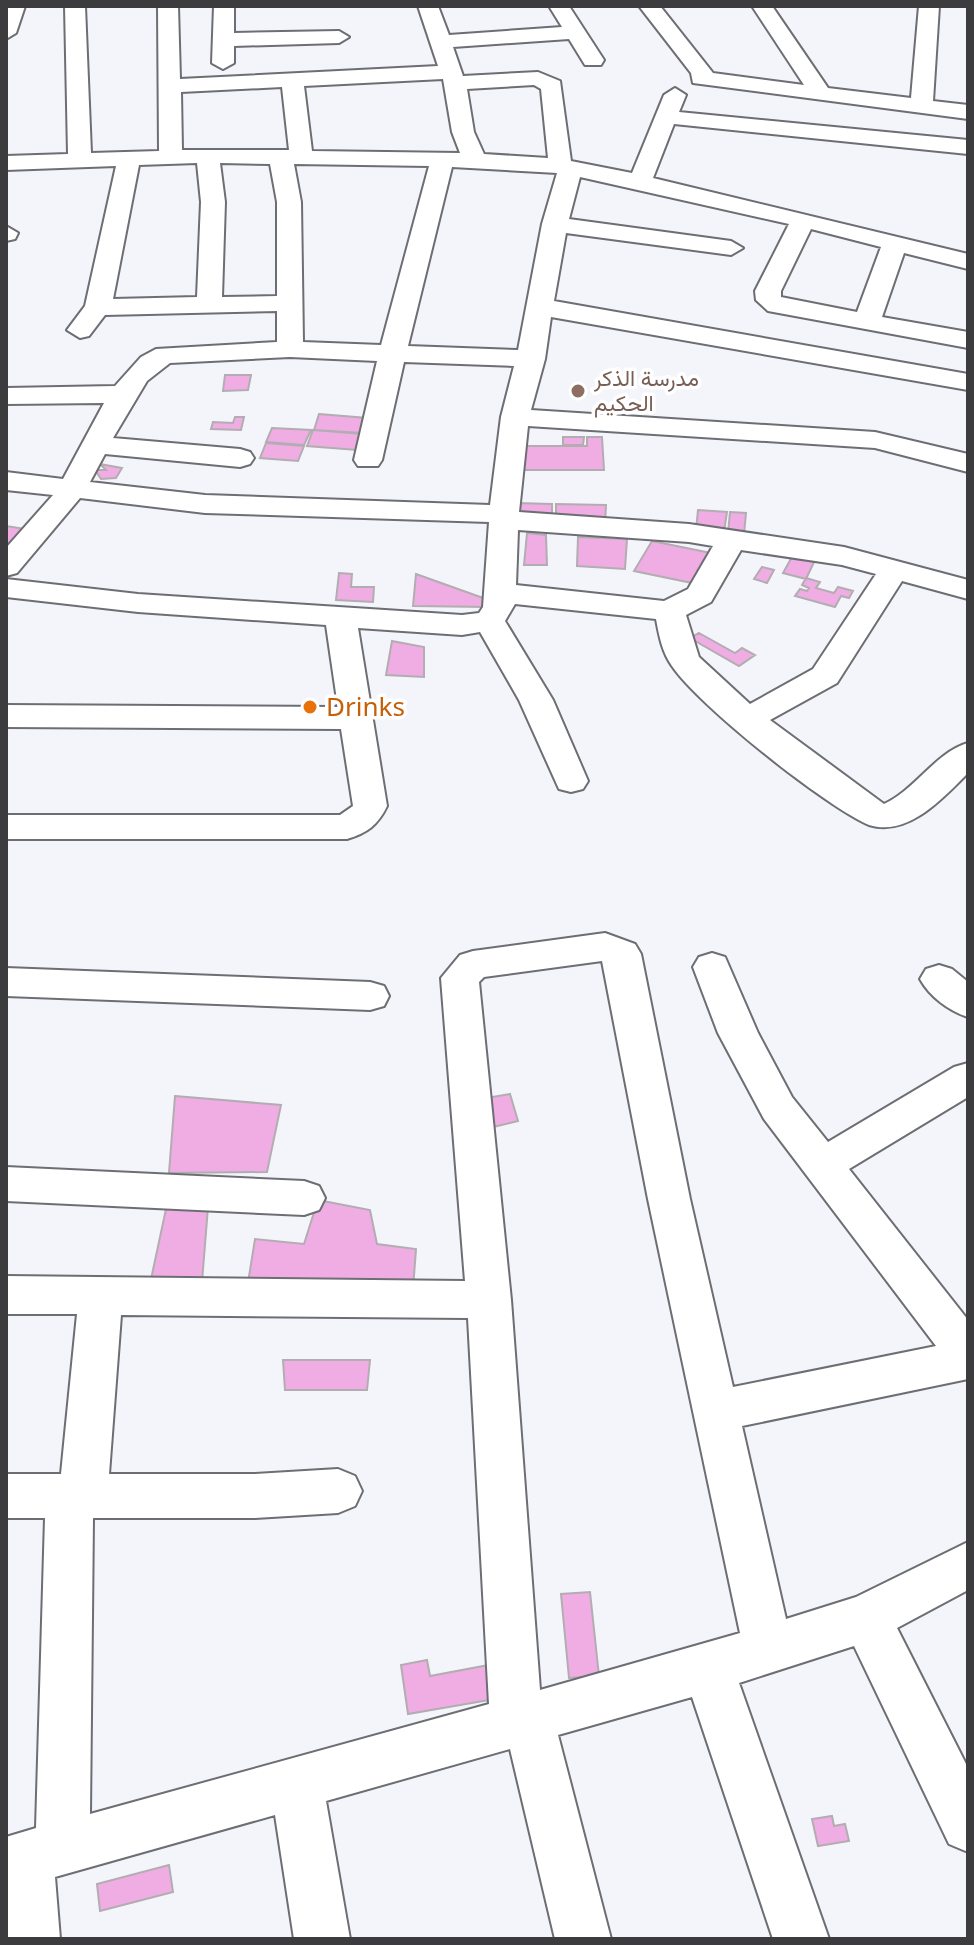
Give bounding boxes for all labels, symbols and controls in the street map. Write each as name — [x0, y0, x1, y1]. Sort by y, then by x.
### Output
place label: مدرسة الذكر الحكيم — [593, 362, 699, 418]
marker: مدرسة الذكر الحكيم — [569, 382, 587, 400]
place label: Drinks — [326, 688, 405, 724]
marker: Drinks — [301, 698, 319, 716]

